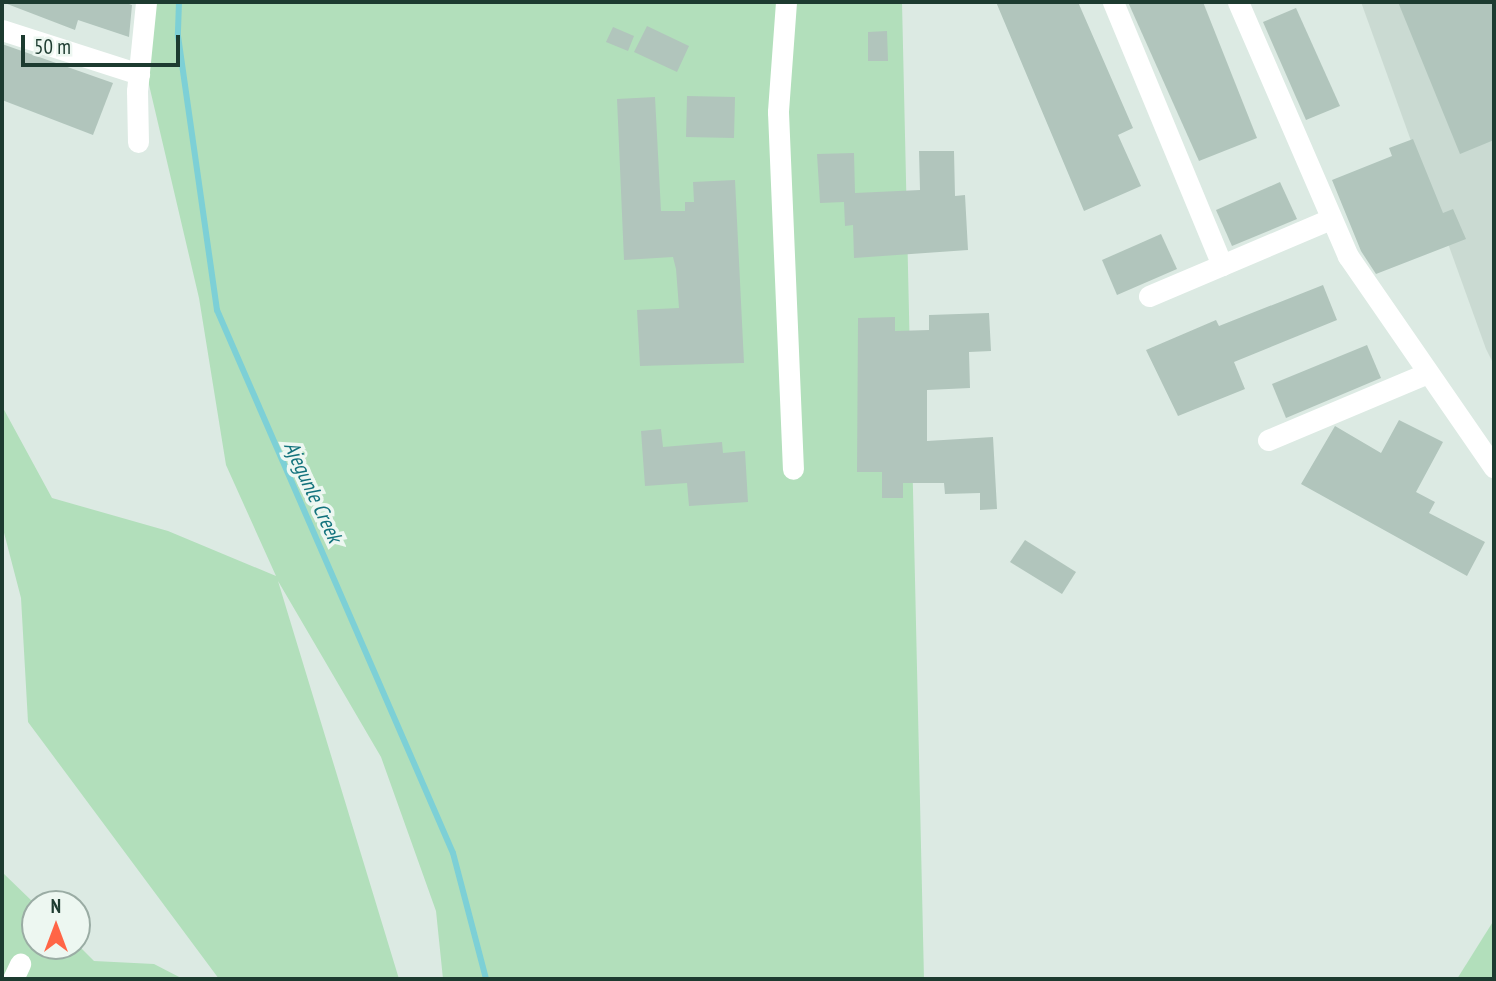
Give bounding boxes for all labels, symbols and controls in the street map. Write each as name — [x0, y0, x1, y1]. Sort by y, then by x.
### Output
scale bar — [24, 21, 184, 65]
text: 50 m — [34, 33, 71, 60]
water label: Ajegunle Creek — [279, 437, 347, 547]
north arrow — [21, 890, 91, 960]
text: N — [51, 894, 61, 918]

